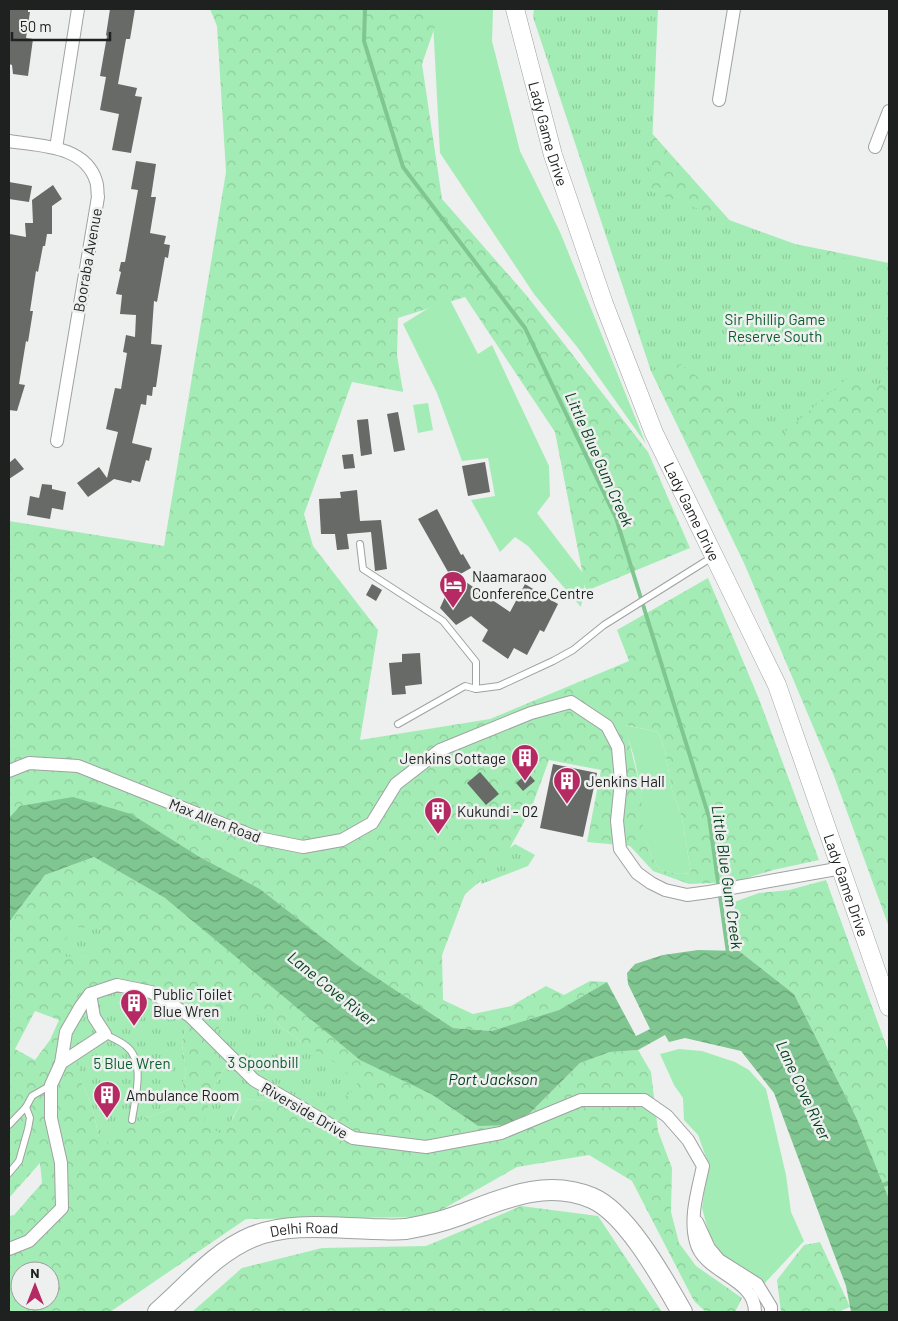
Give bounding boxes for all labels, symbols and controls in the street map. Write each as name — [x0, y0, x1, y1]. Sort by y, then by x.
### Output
scale bar — [12, 10, 110, 42]
text: 50 m — [20, 17, 52, 35]
street label: Lady Game Drive — [525, 79, 572, 188]
street label: Booraba Avenue — [69, 207, 105, 313]
park label: Sir Phillip Game Reserve South — [725, 310, 825, 345]
water label: Little Blue Gum Creek — [562, 389, 638, 529]
street label: Lady Game Drive — [661, 459, 724, 564]
place label: Naamaraoo Conference Centre — [472, 567, 594, 602]
hotel icon: Naamaraoo Conference Centre — [438, 570, 468, 609]
building icon: Jenkins Cottage — [510, 743, 540, 782]
place label: Jenkins Cottage — [400, 749, 506, 767]
building icon: Jenkins Hall — [552, 766, 582, 805]
place label: Jenkins Hall — [586, 772, 665, 790]
street label: Max Allen Road — [167, 794, 263, 846]
building icon: Kukundi - 02 — [423, 796, 453, 835]
place label: Kukundi - 02 — [457, 802, 538, 820]
water label: Little Blue Gum Creek — [708, 804, 748, 950]
street label: Lady Game Drive — [820, 831, 873, 939]
water label: Lane Cove River — [284, 947, 381, 1030]
place label: Public Toilet Blue Wren — [153, 985, 232, 1020]
building icon: Public Toilet Blue Wren — [119, 988, 149, 1027]
water label: Lane Cove River — [773, 1037, 836, 1144]
park label: 3 Spoonbill — [228, 1053, 299, 1071]
park label: 5 Blue Wren — [93, 1054, 171, 1072]
water label: Port Jackson — [448, 1069, 538, 1088]
street label: Riverside Drive — [259, 1078, 351, 1142]
building icon: Ambulance Room — [92, 1080, 122, 1119]
place label: Ambulance Room — [126, 1086, 239, 1104]
street label: Delhi Road — [268, 1218, 339, 1240]
north arrow — [10, 1261, 60, 1311]
text: N — [30, 1264, 40, 1281]

